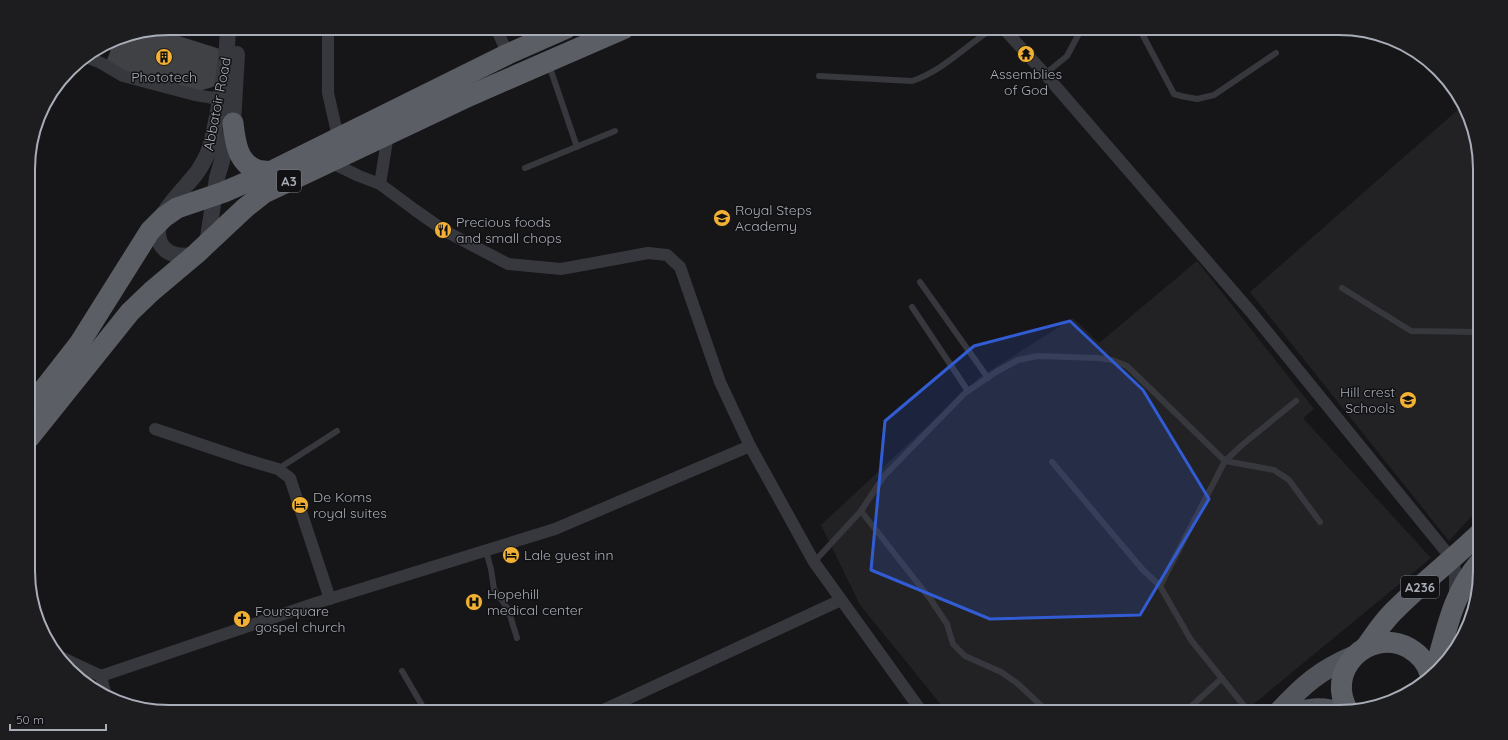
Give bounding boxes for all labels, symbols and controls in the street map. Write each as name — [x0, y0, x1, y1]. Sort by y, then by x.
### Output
temple icon: Assemblies of God — [1016, 44, 1036, 64]
building icon: Phototech — [154, 47, 174, 67]
street label: Abbatoir Road — [199, 56, 235, 152]
place label: Assemblies of God — [990, 65, 1062, 99]
place label: Phototech — [131, 68, 197, 86]
road number: A3 — [277, 170, 301, 192]
place label: Royal Steps Academy — [735, 201, 812, 235]
school or university icon: Royal Steps Academy — [712, 208, 732, 228]
place label: Precious foods and small chops — [456, 213, 562, 247]
restaurant icon: Precious foods and small chops — [433, 220, 453, 240]
place label: Hill crest Schools — [1340, 383, 1395, 417]
school or university icon: Hill crest Schools — [1398, 390, 1418, 410]
place label: De Koms royal suites — [313, 488, 387, 522]
hotel icon: De Koms royal suites — [290, 495, 310, 515]
hotel icon: Lale guest inn — [501, 545, 521, 565]
place label: Lale guest inn — [524, 546, 614, 564]
road number: A236 — [1401, 576, 1439, 598]
place label: Hopehill medical center — [487, 585, 584, 619]
hospital icon: Hopehill medical center — [464, 592, 484, 612]
place label: Foursquare gospel church — [255, 602, 345, 636]
church icon: Foursquare gospel church — [232, 609, 252, 629]
scale bar — [10, 706, 106, 732]
text: 50 m — [16, 712, 44, 727]

